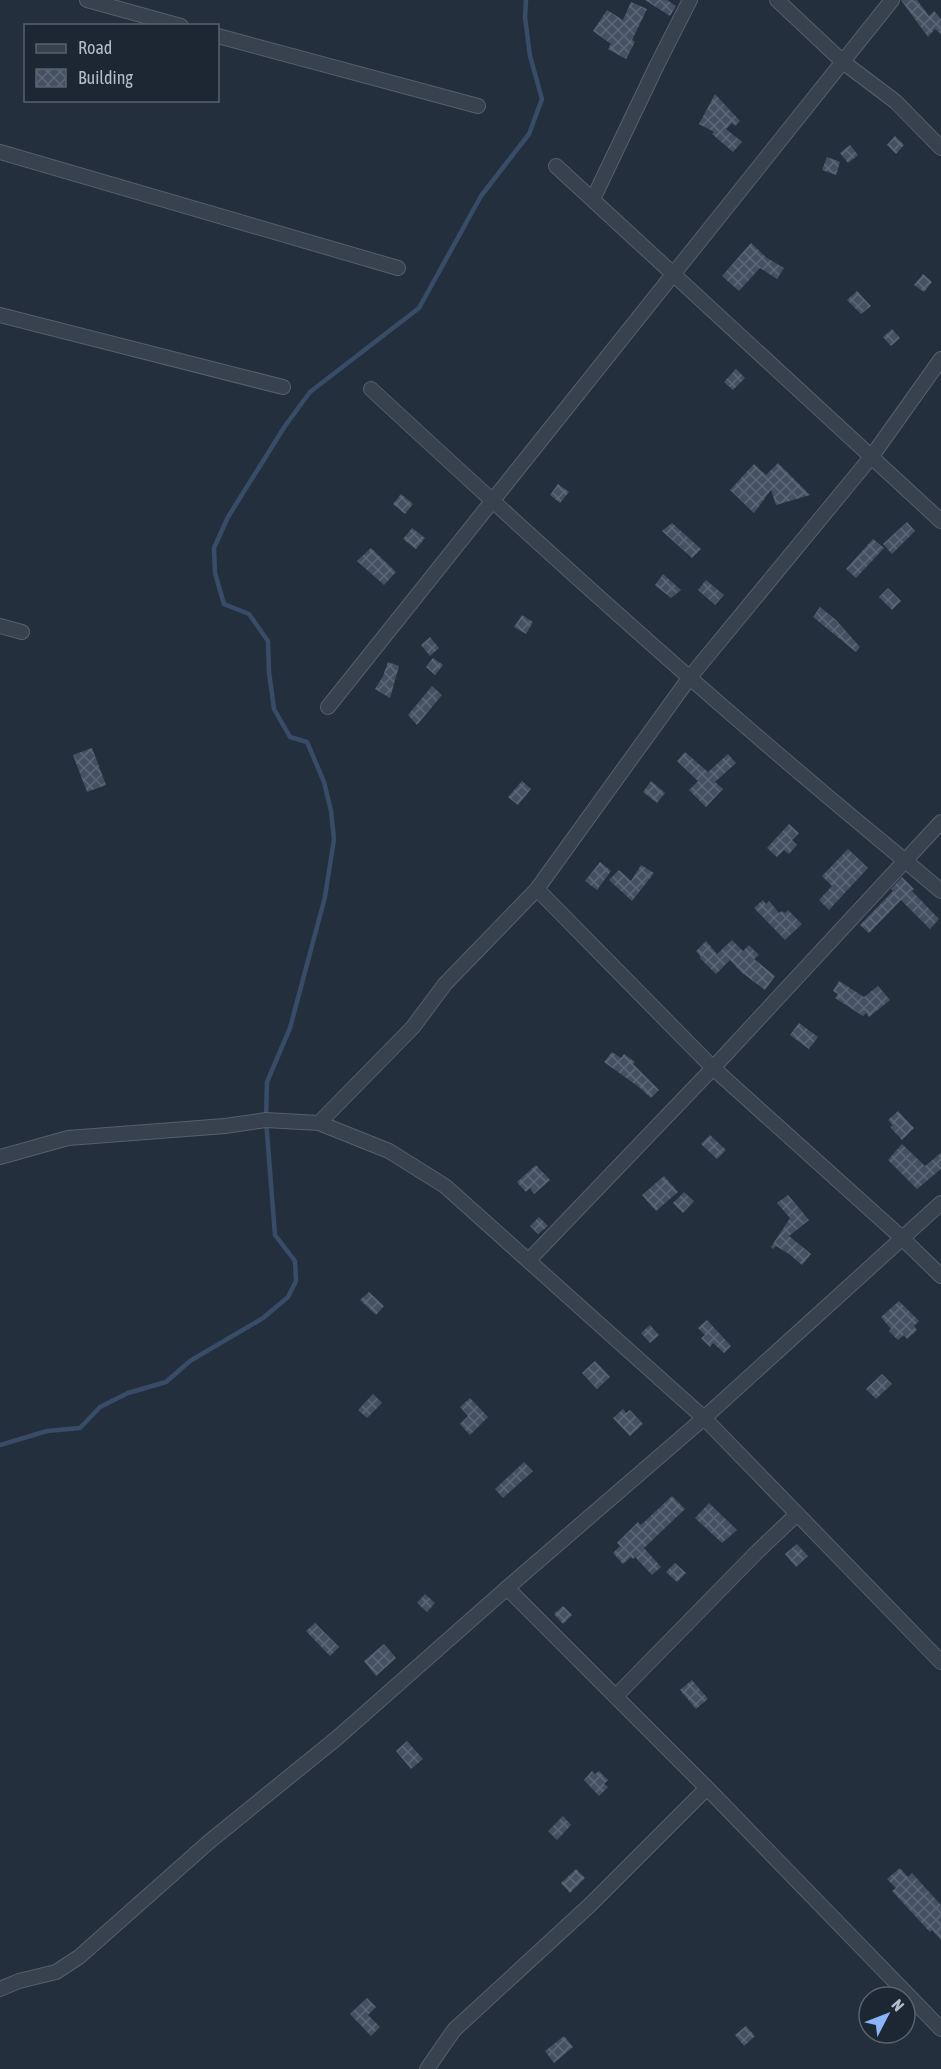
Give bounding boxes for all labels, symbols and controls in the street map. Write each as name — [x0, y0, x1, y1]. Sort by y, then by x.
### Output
legend — [24, 24, 219, 102]
text: Road — [78, 37, 112, 58]
text: Building — [78, 67, 133, 88]
north arrow — [857, 1985, 917, 2045]
text: N — [888, 1995, 908, 2014]

